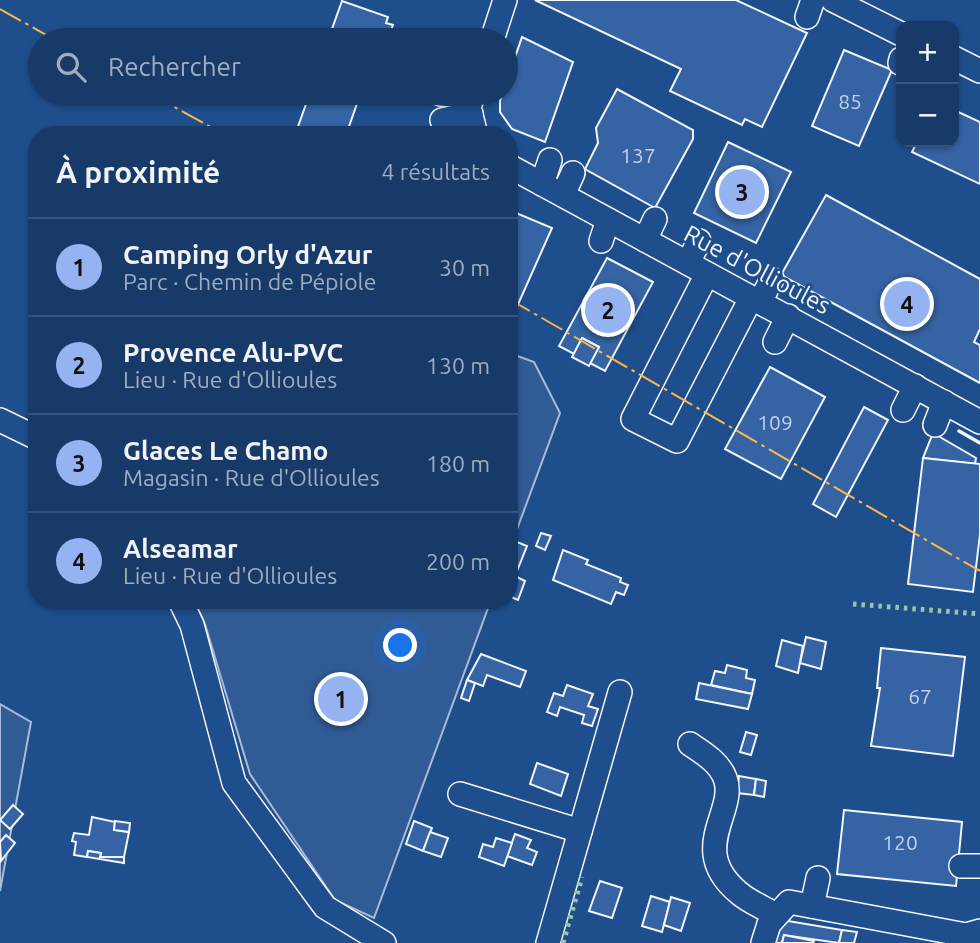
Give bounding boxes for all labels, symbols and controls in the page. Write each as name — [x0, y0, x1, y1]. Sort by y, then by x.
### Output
map controls — [896, 21, 959, 147]
button: + — [896, 21, 959, 84]
search box — [28, 28, 518, 105]
icon: search — [52, 48, 90, 86]
text: Rechercher — [108, 52, 241, 81]
button: − — [896, 84, 959, 147]
house number: 85 — [838, 89, 862, 113]
house number: 137 — [620, 143, 656, 167]
text: À proximité — [56, 155, 220, 189]
text: 4 résultats — [381, 159, 490, 184]
pin: 3 — [719, 166, 765, 218]
street label: Rue d'Ollioules — [680, 220, 835, 319]
text: Camping Orly d'Azur — [123, 240, 373, 269]
text: 1 — [73, 255, 85, 280]
text: 30 m — [439, 255, 490, 280]
text: Parc · Chemin de Pépiole — [123, 269, 376, 294]
pin: 4 — [884, 278, 930, 330]
pin: 2 — [585, 284, 631, 336]
text: Provence Alu-PVC — [123, 338, 343, 367]
text: 2 — [73, 353, 85, 378]
text: 130 m — [426, 353, 490, 378]
text: Lieu · Rue d'Ollioules — [123, 367, 337, 392]
house number: 109 — [757, 410, 793, 434]
text: Glaces Le Chamo — [123, 436, 328, 465]
text: 3 — [73, 451, 85, 476]
text: 180 m — [426, 451, 490, 476]
text: Magasin · Rue d'Ollioules — [123, 465, 380, 490]
text: Alseamar — [123, 534, 238, 563]
text: 4 — [73, 549, 85, 574]
text: 200 m — [426, 549, 490, 574]
text: Lieu · Rue d'Ollioules — [123, 563, 337, 588]
your location — [383, 628, 417, 662]
pin: 1 — [318, 673, 364, 725]
house number: 67 — [908, 684, 932, 708]
house number: 120 — [882, 830, 918, 854]

